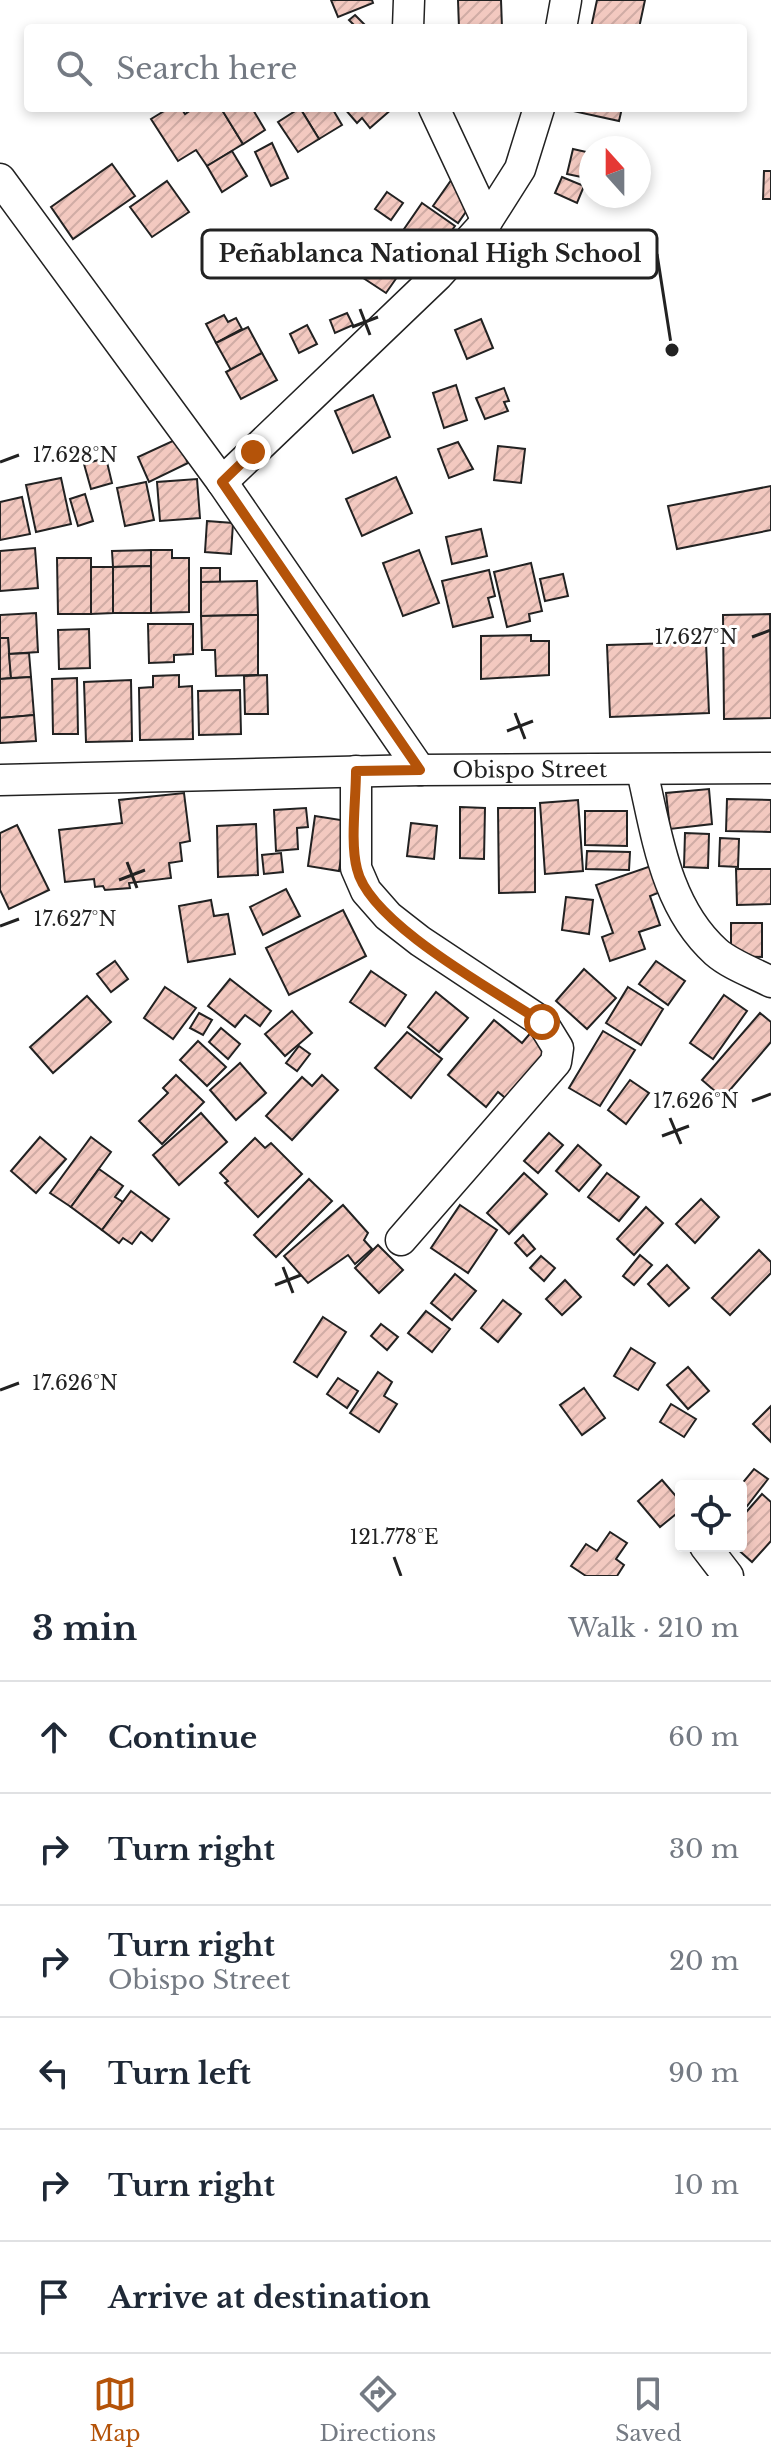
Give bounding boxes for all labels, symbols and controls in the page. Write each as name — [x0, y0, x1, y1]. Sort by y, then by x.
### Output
search box — [24, 24, 747, 112]
icon: search — [52, 46, 96, 90]
text: Search here — [116, 50, 297, 87]
north arrow — [579, 136, 651, 208]
callout: Peñablanca National High School — [202, 230, 657, 278]
text: Peñablanca National High School — [218, 239, 642, 268]
route end — [235, 434, 271, 470]
text: 17.628°N — [32, 443, 118, 467]
text: 17.627°N — [655, 625, 738, 649]
street label: Obispo Street — [452, 755, 608, 783]
text: 17.627°N — [34, 907, 117, 931]
route start — [524, 1004, 560, 1040]
text: 17.626°N — [653, 1089, 739, 1113]
text: 17.626°N — [32, 1371, 118, 1395]
map controls — [675, 1480, 747, 1552]
button: locate — [675, 1480, 747, 1552]
text: 121.778°E — [350, 1525, 438, 1549]
text: 3 min — [32, 1607, 137, 1649]
text: Walk · 210 m — [568, 1612, 739, 1644]
icon: ahead — [32, 1715, 76, 1759]
text: Continue — [108, 1719, 257, 1756]
text: 60 m — [668, 1721, 739, 1753]
icon: right — [32, 1827, 76, 1871]
text: Turn right — [108, 1831, 275, 1868]
text: 30 m — [669, 1833, 739, 1865]
text: Turn right — [108, 1927, 275, 1964]
icon: right — [32, 1939, 76, 1983]
text: 20 m — [669, 1945, 739, 1977]
text: Obispo Street — [108, 1964, 291, 1996]
icon: left — [32, 2051, 76, 2095]
text: Turn left — [108, 2055, 251, 2092]
text: 90 m — [668, 2057, 739, 2089]
icon: right — [32, 2163, 76, 2207]
text: Turn right — [108, 2167, 275, 2204]
text: 10 m — [673, 2169, 739, 2201]
icon: arrive — [32, 2275, 76, 2319]
text: Arrive at destination — [108, 2279, 431, 2316]
tab: Map — [89, 2372, 141, 2447]
tab: Directions — [319, 2372, 436, 2447]
tab: Saved — [615, 2372, 682, 2447]

